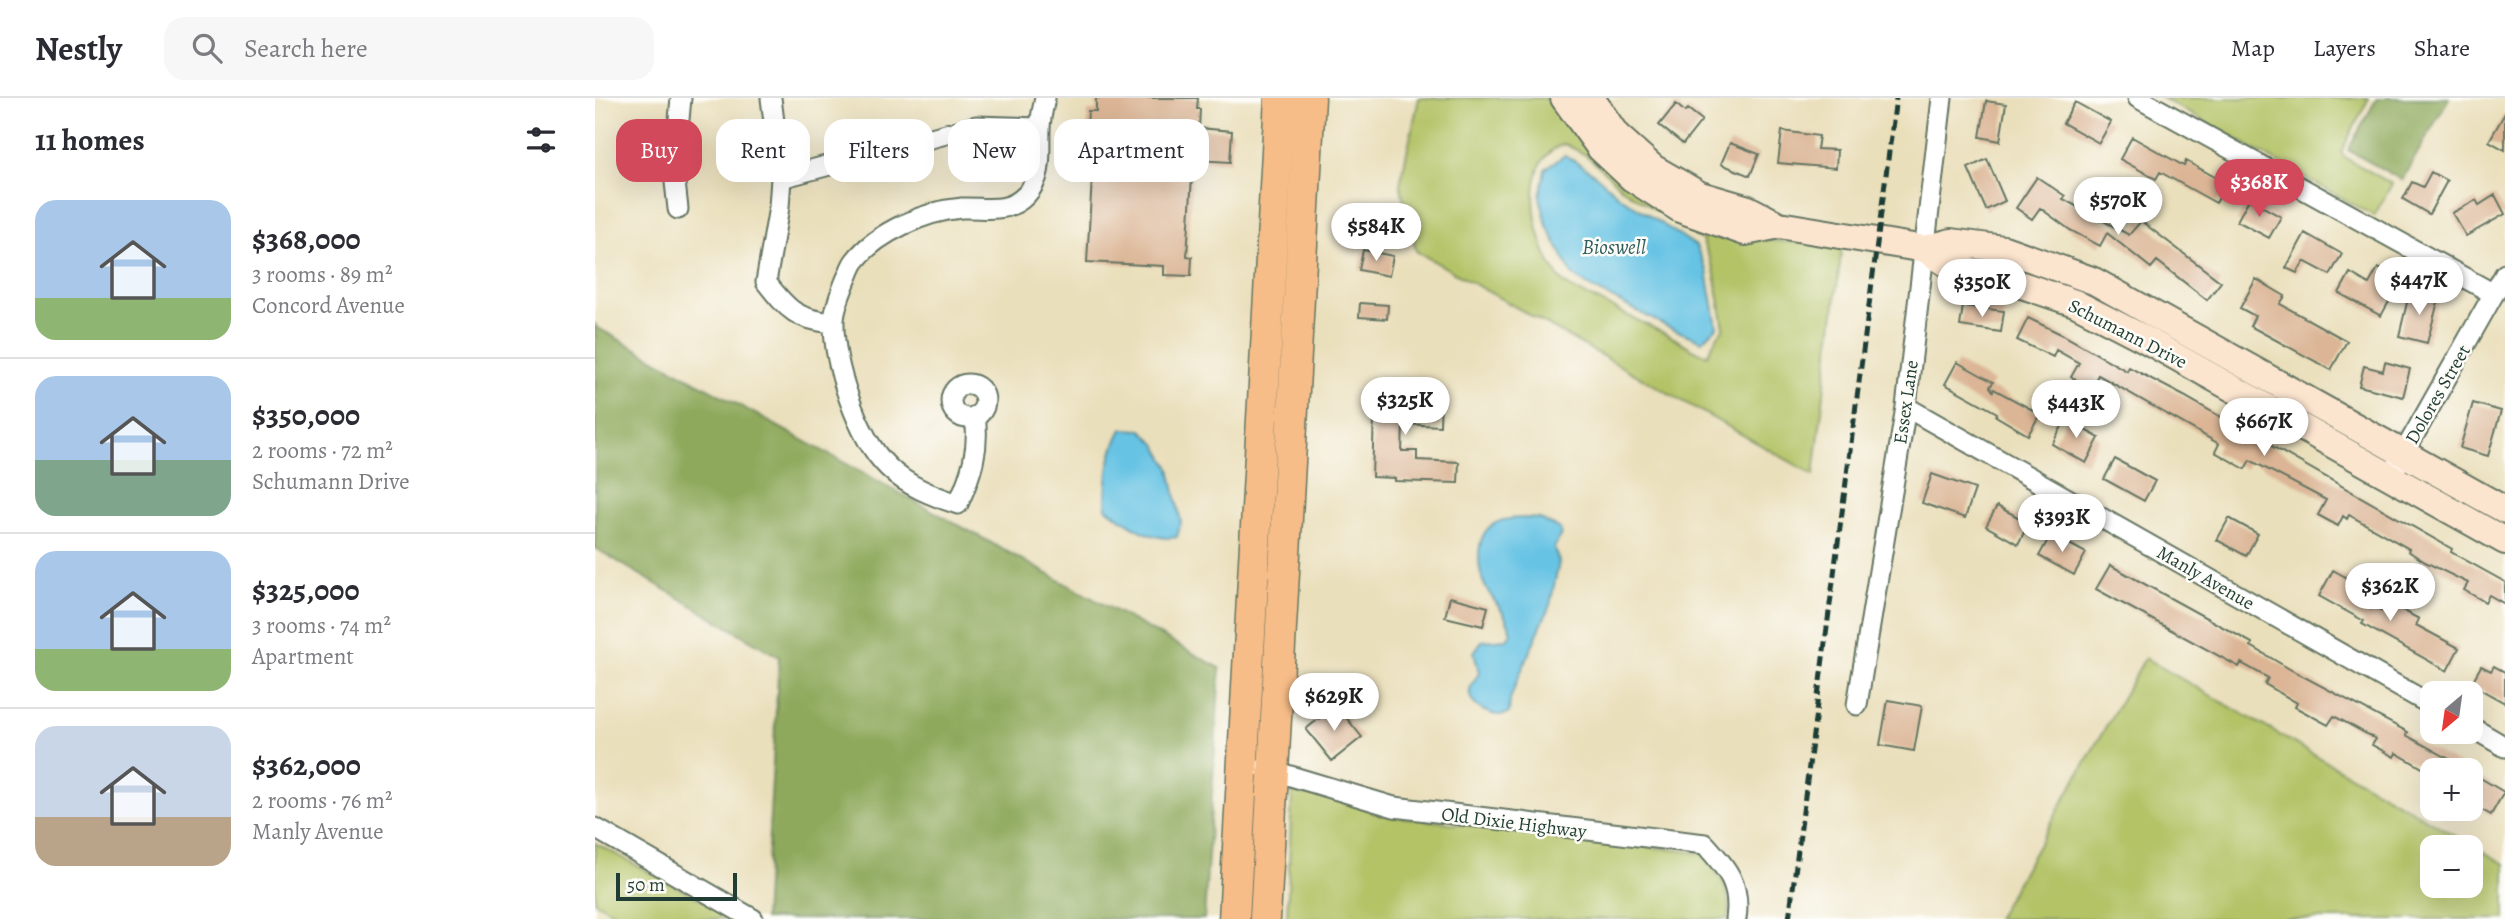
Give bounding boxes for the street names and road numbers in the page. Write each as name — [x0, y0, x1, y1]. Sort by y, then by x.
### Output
street label: Schumann Drive — [2064, 293, 2191, 375]
street label: Dolores Street — [2399, 340, 2477, 449]
street label: Essex Lane — [1887, 358, 1925, 446]
street label: Manly Avenue — [2152, 539, 2259, 616]
street label: Old Dixie Highway — [1440, 801, 1588, 845]

